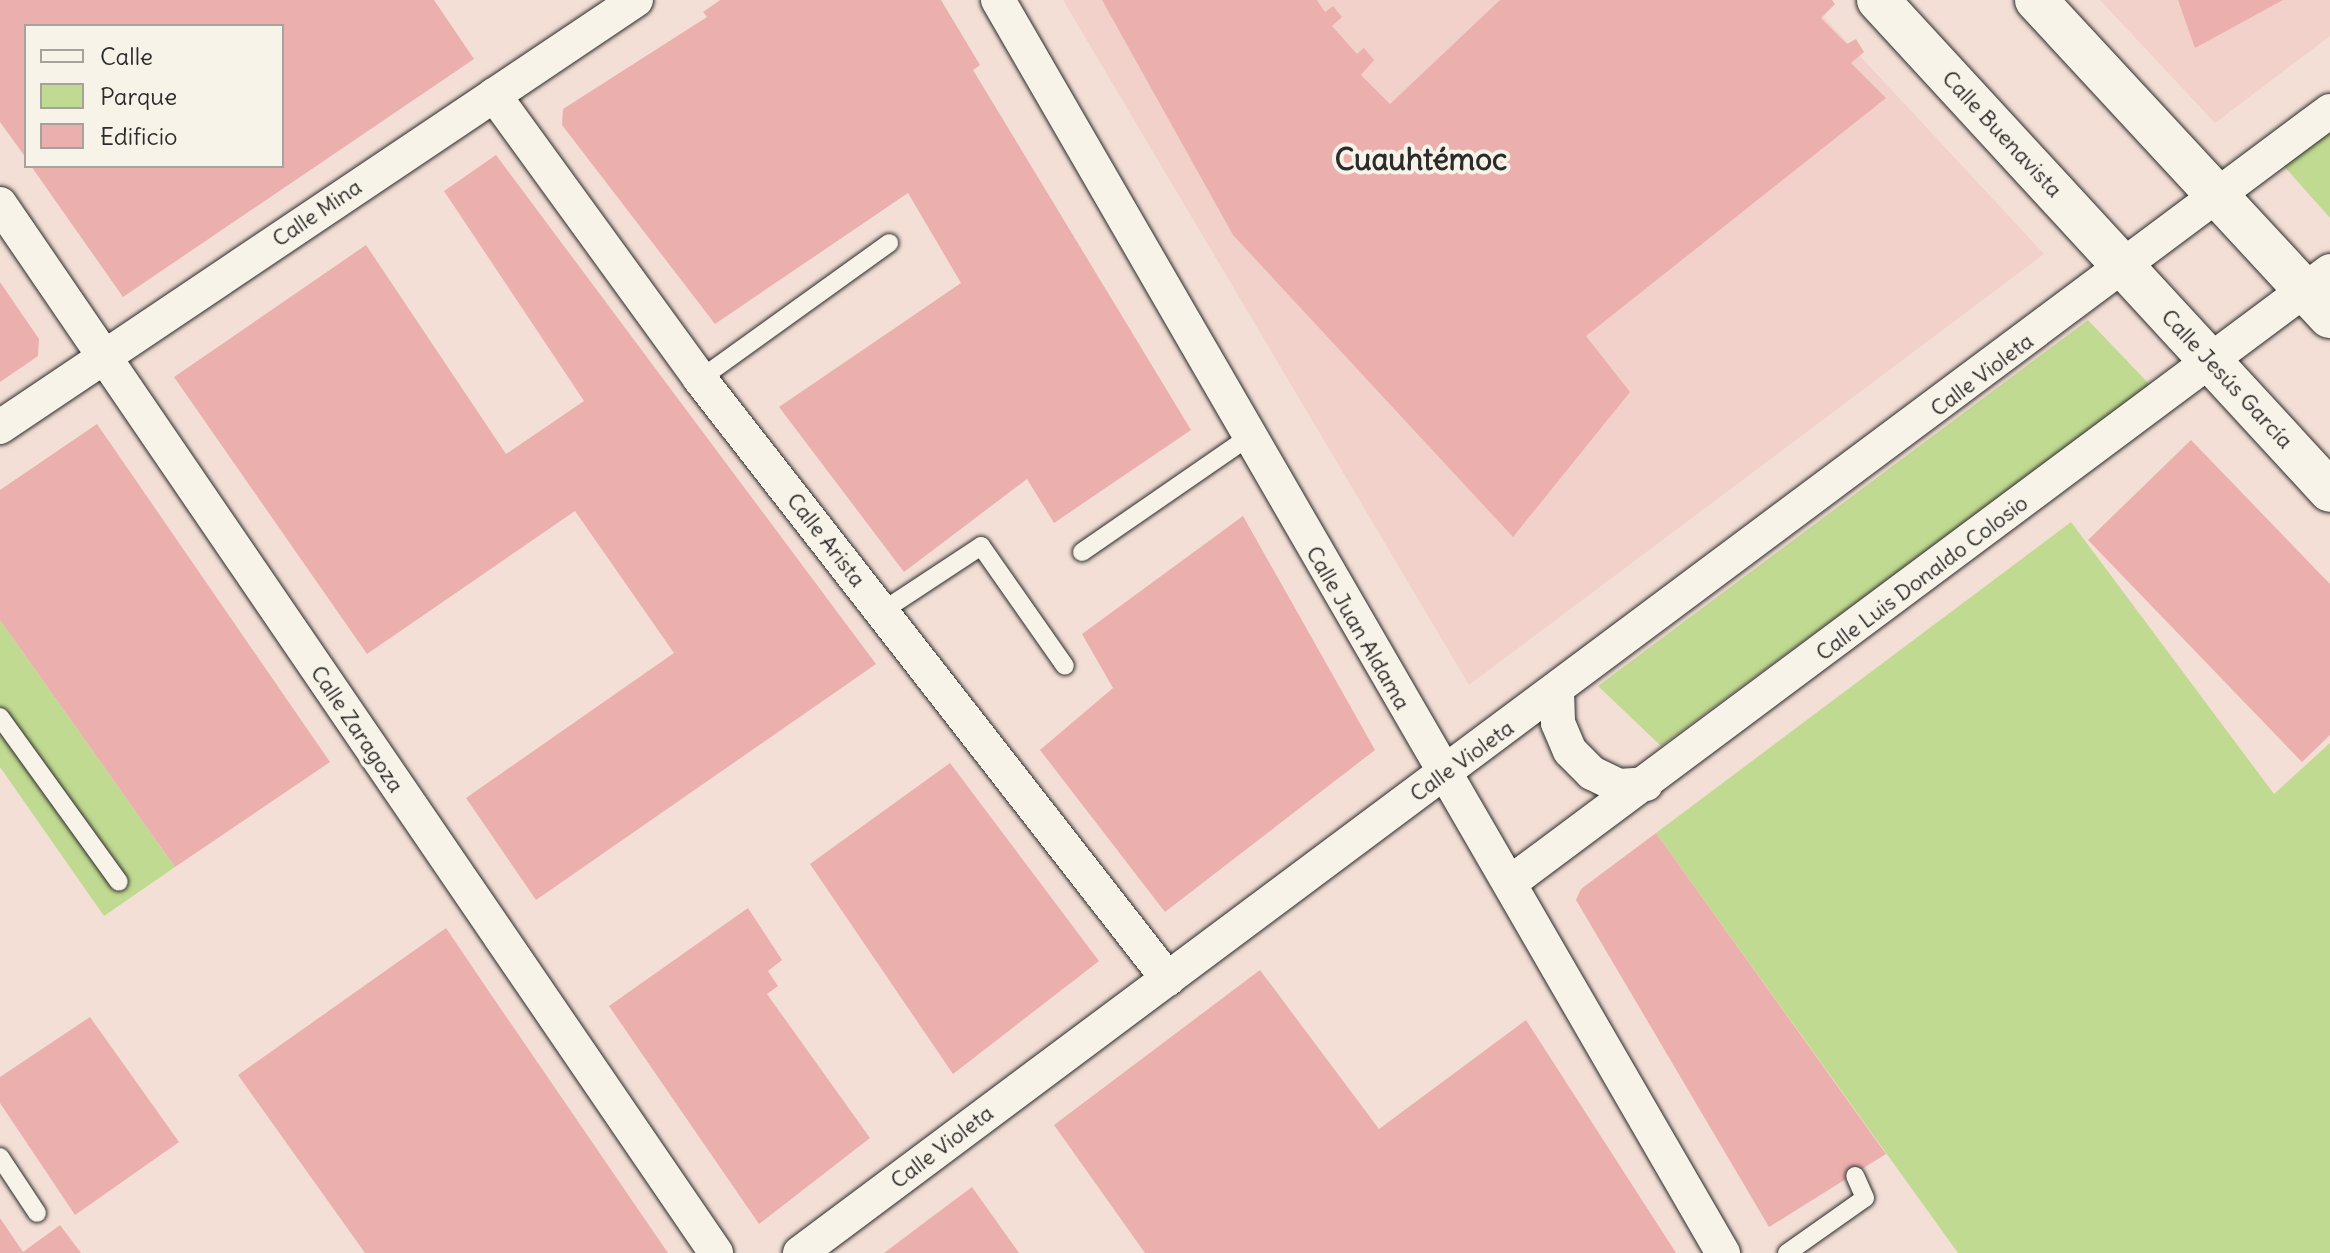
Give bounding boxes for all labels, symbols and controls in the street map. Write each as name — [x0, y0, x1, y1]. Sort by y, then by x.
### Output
legend — [24, 24, 284, 168]
text: Calle — [100, 41, 153, 71]
street label: Calle Buenavista — [1937, 65, 2067, 203]
text: Parque — [100, 81, 177, 111]
text: Edificio — [100, 121, 178, 151]
district label: Cuauhtémoc — [1335, 141, 1507, 177]
street label: Calle Mina — [267, 174, 367, 252]
street label: Calle Jesús García — [2156, 304, 2298, 454]
street label: Calle Violeta — [1925, 328, 2039, 422]
street label: Calle Arista — [781, 488, 871, 592]
street label: Calle Luis Donaldo Colosio — [1811, 490, 2033, 666]
street label: Calle Juan Aldama — [1300, 541, 1416, 715]
street label: Calle Zaragoza — [305, 661, 409, 797]
street label: Calle Violeta — [1405, 715, 1519, 807]
street label: Calle Violeta — [885, 1100, 999, 1194]

